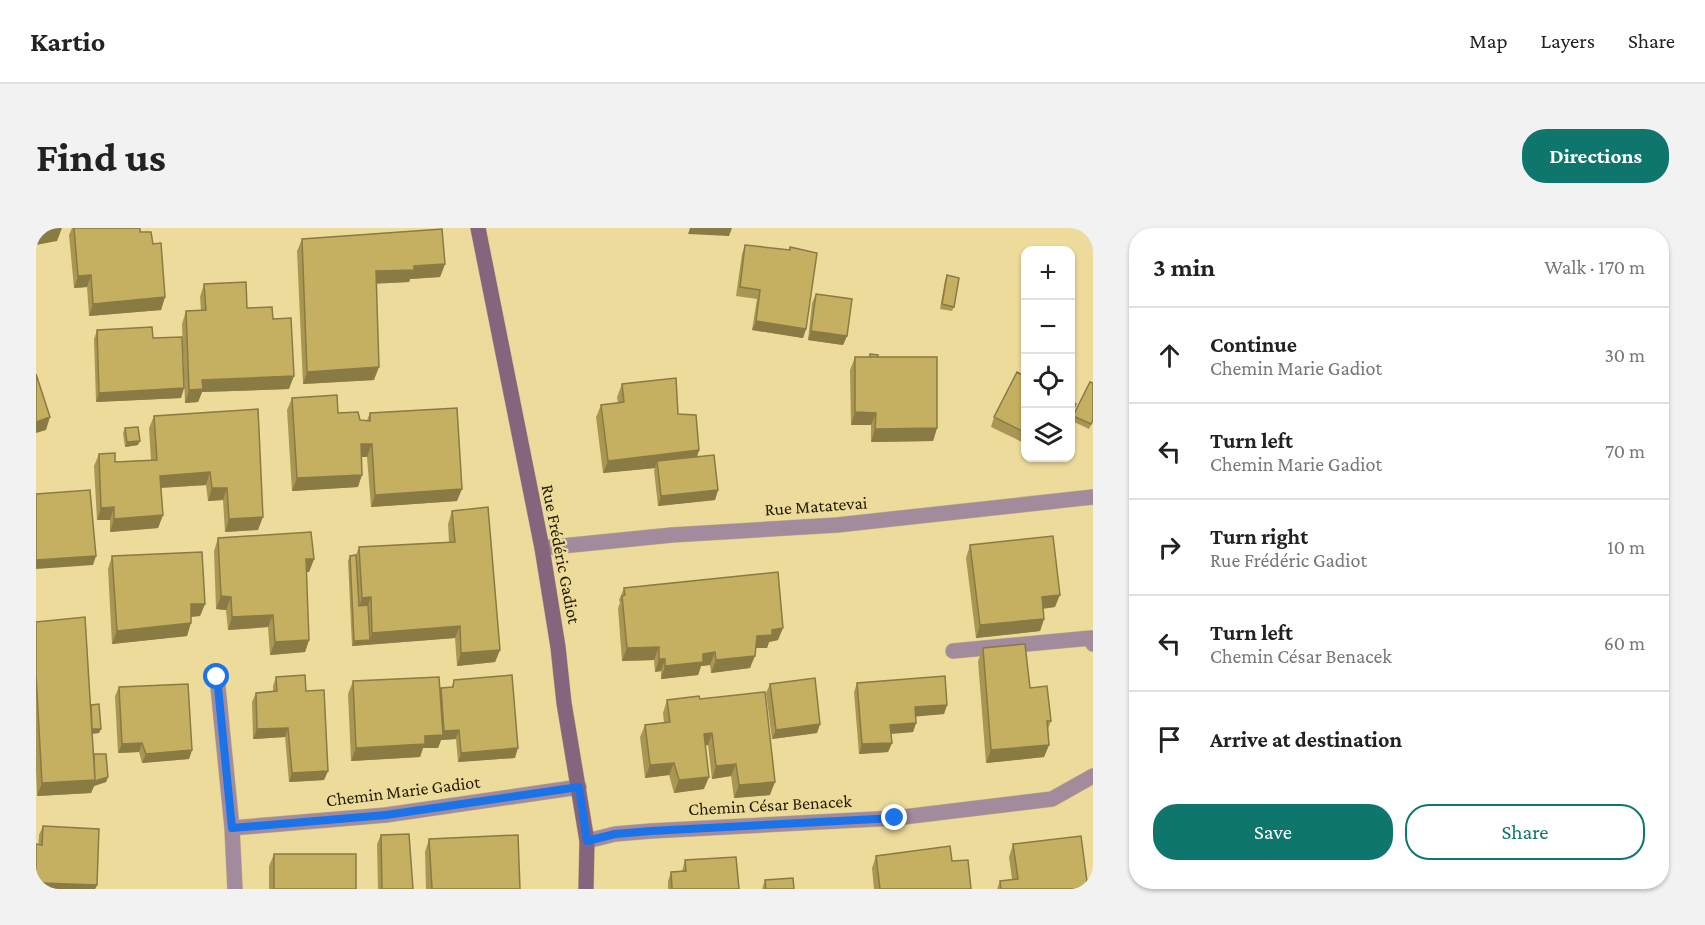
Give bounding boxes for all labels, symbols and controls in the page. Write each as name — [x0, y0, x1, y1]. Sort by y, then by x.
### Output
text: Kartio — [30, 26, 105, 57]
text: Map — [1469, 29, 1508, 53]
text: Layers — [1541, 29, 1595, 53]
text: Share — [1628, 29, 1675, 53]
button: Directions — [1522, 129, 1669, 183]
text: Find us — [36, 133, 166, 180]
map controls — [1021, 246, 1075, 462]
button: + — [1021, 246, 1075, 300]
text: 3 min — [1153, 253, 1215, 282]
text: Walk · 170 m — [1544, 256, 1645, 278]
button: − — [1021, 300, 1075, 354]
text: Continue — [1210, 332, 1297, 357]
icon: ahead — [1153, 339, 1186, 372]
text: 30 m — [1604, 344, 1645, 366]
button: locate — [1021, 354, 1075, 408]
text: Chemin Marie Gadiot — [1210, 357, 1382, 379]
button: layers — [1021, 408, 1075, 462]
text: Turn left — [1210, 428, 1293, 453]
icon: left — [1153, 435, 1186, 468]
text: 70 m — [1605, 440, 1645, 462]
text: Chemin Marie Gadiot — [1210, 453, 1382, 475]
street label: Rue Frédéric Gadiot — [538, 483, 585, 626]
street label: Rue Matatevai — [764, 492, 868, 520]
text: Turn right — [1210, 524, 1308, 549]
icon: right — [1153, 531, 1186, 564]
text: 10 m — [1607, 536, 1645, 558]
text: Rue Frédéric Gadiot — [1210, 549, 1367, 571]
text: Turn left — [1210, 620, 1293, 645]
icon: left — [1153, 627, 1186, 660]
text: 60 m — [1604, 632, 1645, 654]
text: Chemin César Benacek — [1210, 645, 1392, 667]
route start — [203, 663, 229, 689]
icon: arrive — [1153, 723, 1186, 756]
text: Arrive at destination — [1210, 727, 1402, 752]
street label: Chemin Marie Gadiot — [325, 772, 482, 810]
street label: Chemin César Benacek — [688, 791, 853, 819]
route end — [881, 804, 907, 830]
button: Save — [1153, 804, 1393, 860]
button: Share — [1405, 804, 1645, 860]

